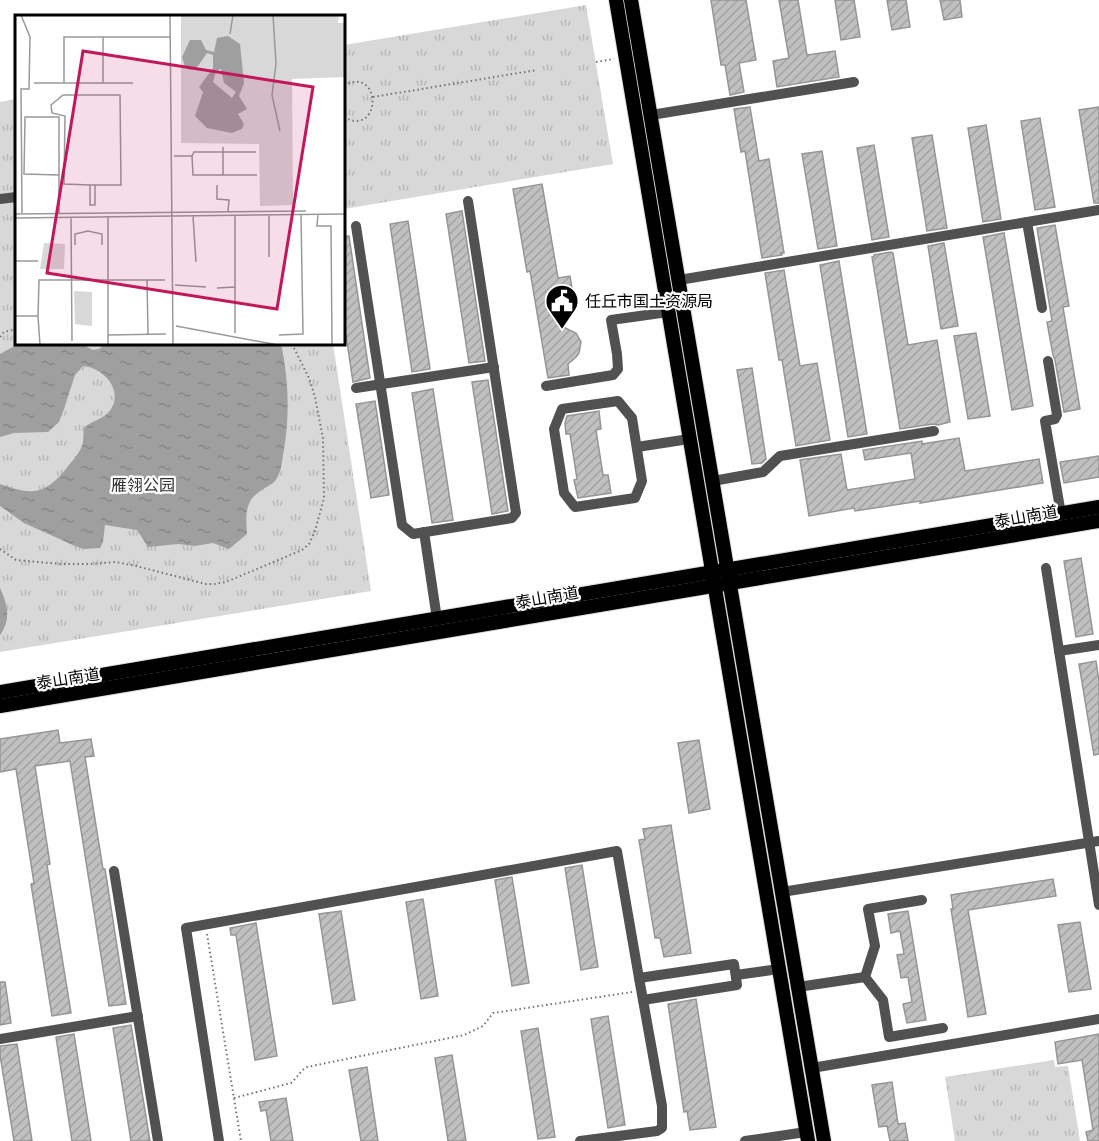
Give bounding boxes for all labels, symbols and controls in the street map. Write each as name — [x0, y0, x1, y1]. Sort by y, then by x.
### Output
inset map — [15, 15, 345, 345]
public building icon: 任丘市国土资源局 — [544, 283, 580, 330]
place label: 任丘市国土资源局 — [585, 291, 713, 311]
park label: 雁翎公园 — [111, 475, 175, 495]
street label: 泰山南道 — [993, 501, 1059, 531]
street label: 泰山南道 — [514, 582, 580, 612]
street label: 泰山南道 — [35, 663, 101, 693]

